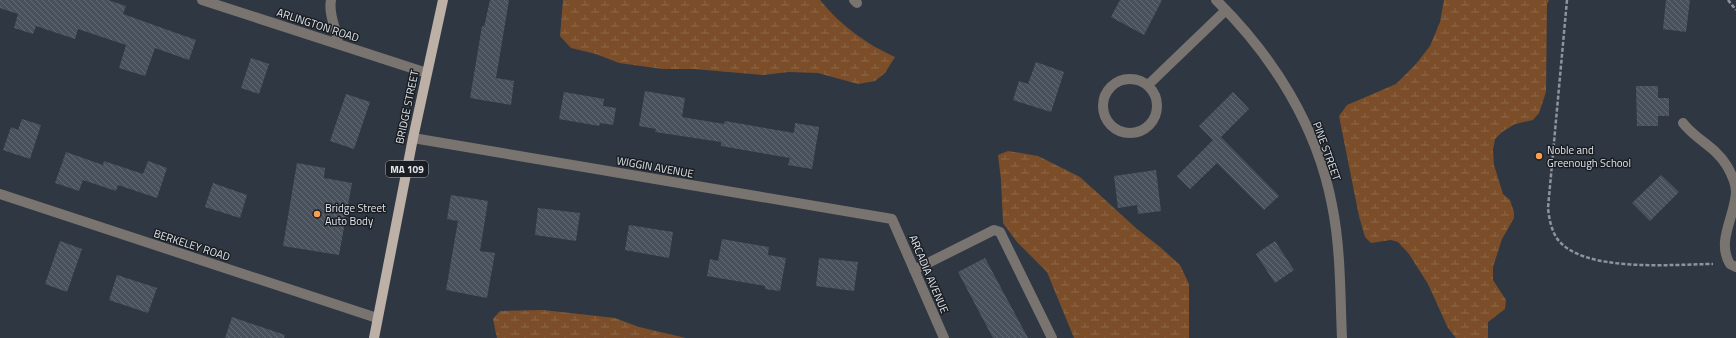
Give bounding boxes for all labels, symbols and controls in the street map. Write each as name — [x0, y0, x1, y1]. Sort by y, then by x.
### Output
street label: ARLINGTON ROAD — [275, 4, 361, 46]
street label: BRIDGE STREET — [391, 68, 423, 145]
street label: PINE STREET — [1309, 119, 1345, 183]
place label: Noble and Greenough School — [1547, 142, 1631, 171]
marker: Noble and Greenough School — [1534, 151, 1544, 161]
street label: WIGGIN AVENUE — [615, 152, 695, 182]
road number: MA 109 — [386, 161, 428, 177]
place label: Bridge Street Auto Body — [325, 200, 386, 229]
marker: Bridge Street Auto Body — [312, 209, 322, 219]
street label: BERKELEY ROAD — [152, 225, 232, 265]
street label: ARCADIA AVENUE — [905, 232, 953, 316]

